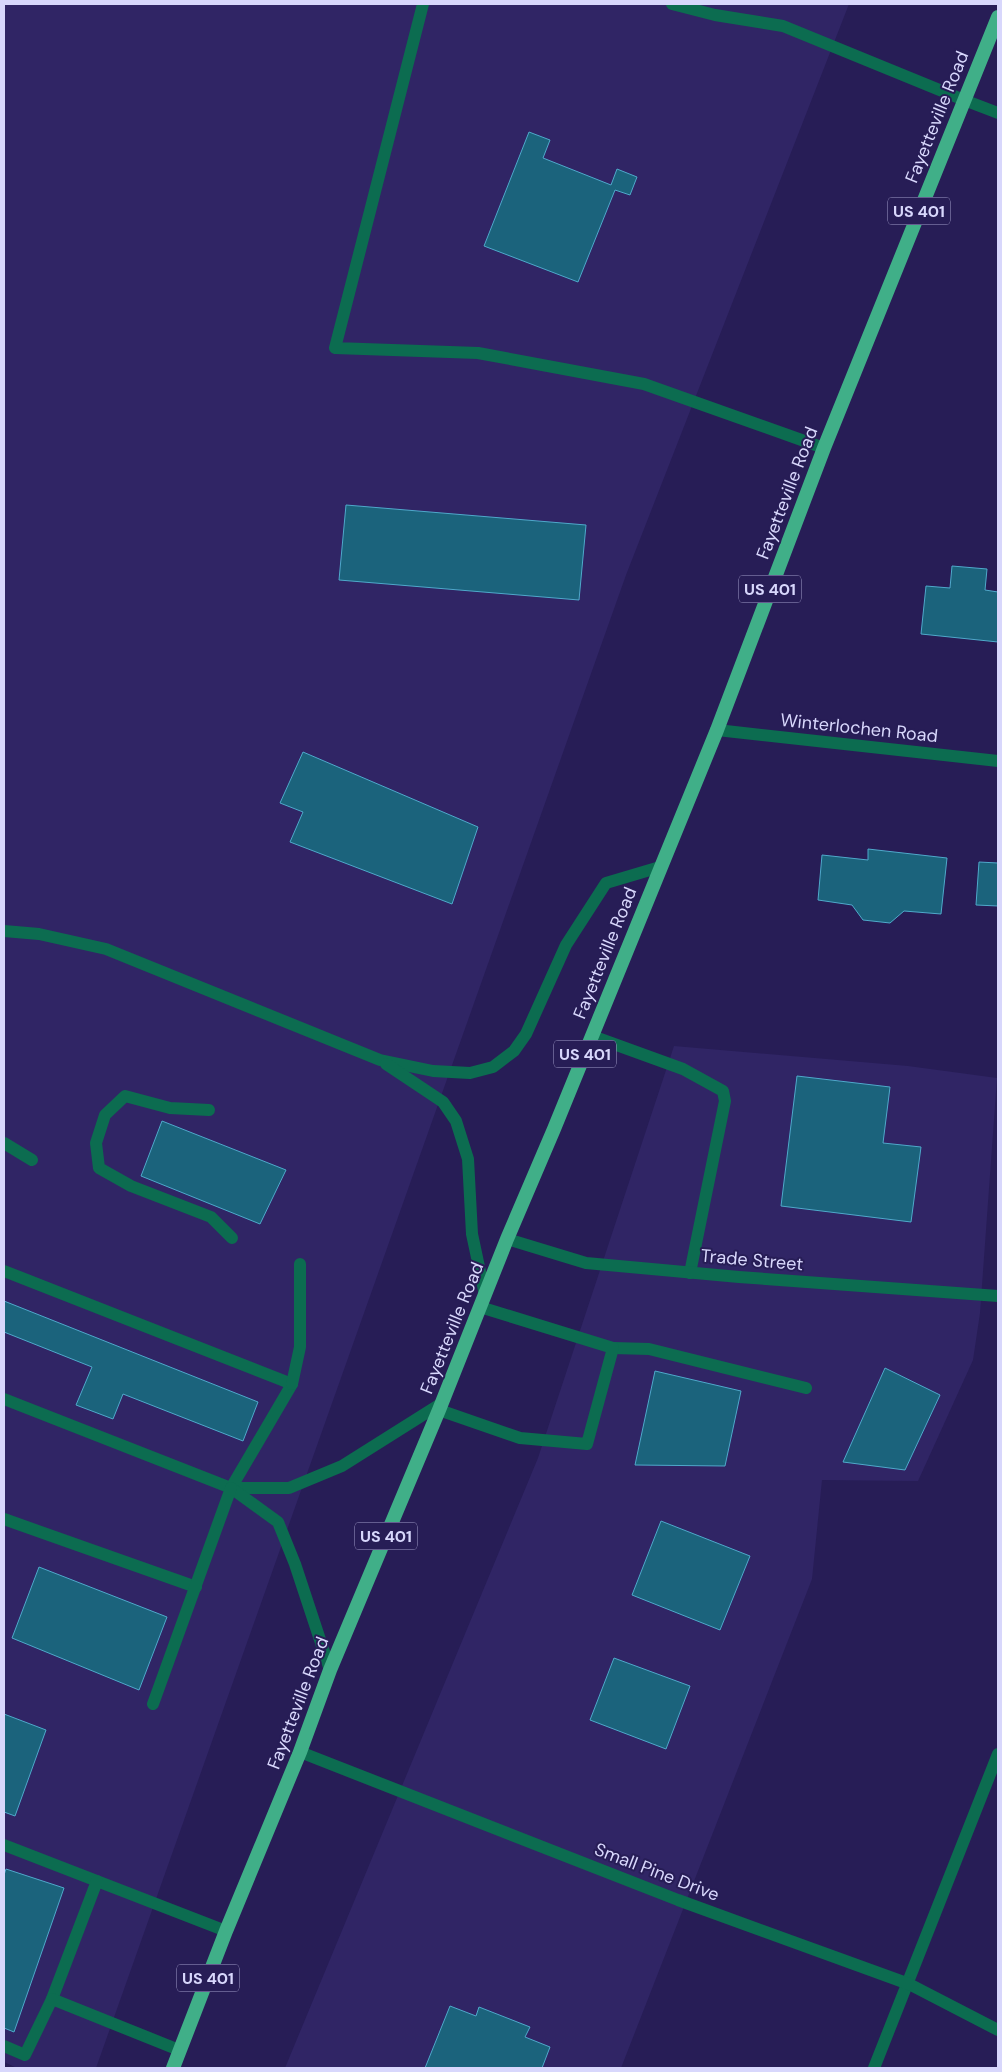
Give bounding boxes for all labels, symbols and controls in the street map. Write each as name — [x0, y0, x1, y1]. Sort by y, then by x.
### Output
street label: Fayetteville Road — [900, 48, 974, 186]
road number: US 401 — [888, 198, 950, 225]
street label: Fayetteville Road — [751, 423, 823, 563]
road number: US 401 — [739, 576, 801, 602]
street label: Winterlochen Road — [779, 708, 939, 748]
street label: Fayetteville Road — [568, 884, 642, 1022]
road number: US 401 — [554, 1040, 616, 1068]
street label: Trade Street — [700, 1244, 804, 1276]
street label: Fayetteville Road — [415, 1259, 489, 1397]
road number: US 401 — [355, 1522, 417, 1550]
street label: Fayetteville Road — [262, 1633, 334, 1773]
street label: Small Pine Drive — [591, 1837, 723, 1907]
road number: US 401 — [177, 1965, 239, 1992]

